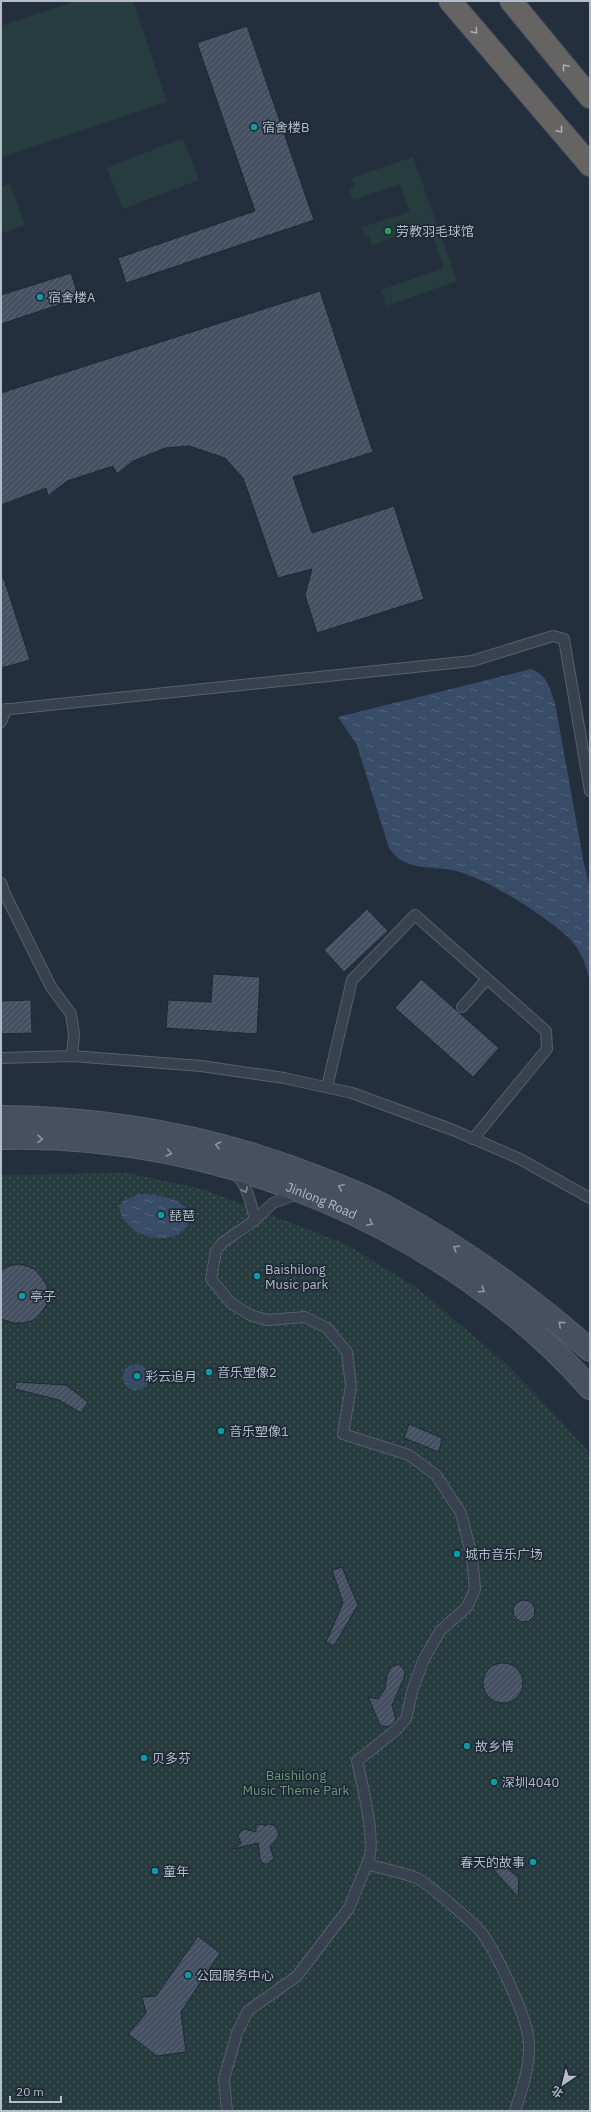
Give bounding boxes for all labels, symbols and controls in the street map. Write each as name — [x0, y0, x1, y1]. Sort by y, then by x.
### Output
one-way arrow — [471, 26, 478, 33]
one-way arrow — [563, 64, 570, 71]
place label: 宿舍楼B — [262, 119, 310, 136]
marker: 宿舍楼B — [249, 122, 259, 132]
one-way arrow — [555, 125, 562, 132]
place label: 劳教羽毛球馆 — [396, 223, 474, 240]
marker: 劳教羽毛球馆 — [383, 226, 393, 236]
place label: 宿舍楼A — [48, 289, 96, 306]
marker: 宿舍楼A — [35, 292, 45, 302]
one-way arrow — [37, 1135, 43, 1143]
one-way arrow — [215, 1141, 222, 1149]
one-way arrow — [166, 1149, 172, 1157]
street label: Jinlong Road — [284, 1178, 360, 1223]
one-way arrow — [338, 1184, 346, 1192]
one-way arrow — [241, 1186, 249, 1193]
place label: 琵琶 — [169, 1207, 195, 1224]
marker: 琵琶 — [156, 1210, 166, 1220]
one-way arrow — [366, 1218, 374, 1226]
one-way arrow — [453, 1245, 460, 1252]
place label: Baishilong Music park — [265, 1261, 328, 1293]
marker: Baishilong Music park — [252, 1271, 262, 1281]
one-way arrow — [478, 1285, 485, 1293]
place label: 亭子 — [30, 1288, 56, 1305]
marker: 亭子 — [17, 1291, 27, 1301]
one-way arrow — [558, 1322, 565, 1329]
place label: 音乐塑像2 — [217, 1364, 277, 1381]
marker: 音乐塑像2 — [204, 1367, 214, 1377]
place label: 彩云追月 — [145, 1368, 197, 1385]
marker: 彩云追月 — [132, 1371, 142, 1381]
place label: 音乐塑像1 — [229, 1423, 289, 1440]
marker: 音乐塑像1 — [216, 1426, 226, 1436]
place label: 城市音乐广场 — [465, 1546, 543, 1563]
marker: 城市音乐广场 — [452, 1549, 462, 1559]
place label: 故乡情 — [475, 1738, 514, 1755]
marker: 故乡情 — [462, 1741, 472, 1751]
place label: 贝多芬 — [152, 1750, 191, 1767]
marker: 贝多芬 — [139, 1753, 149, 1763]
park label: Baishilong Music Theme Park — [243, 1767, 350, 1799]
place label: 深圳4040 — [502, 1774, 559, 1791]
marker: 深圳4040 — [489, 1777, 499, 1787]
place label: 春天的故事 — [460, 1854, 525, 1871]
marker: 春天的故事 — [528, 1857, 538, 1867]
place label: 童年 — [163, 1863, 189, 1880]
marker: 童年 — [150, 1866, 160, 1876]
place label: 公园服务中心 — [196, 1967, 274, 1984]
marker: 公园服务中心 — [183, 1970, 193, 1980]
north arrow — [543, 2064, 583, 2104]
scale bar — [10, 2078, 61, 2104]
text: 北 — [549, 2083, 566, 2101]
text: 20 m — [16, 2084, 44, 2099]

